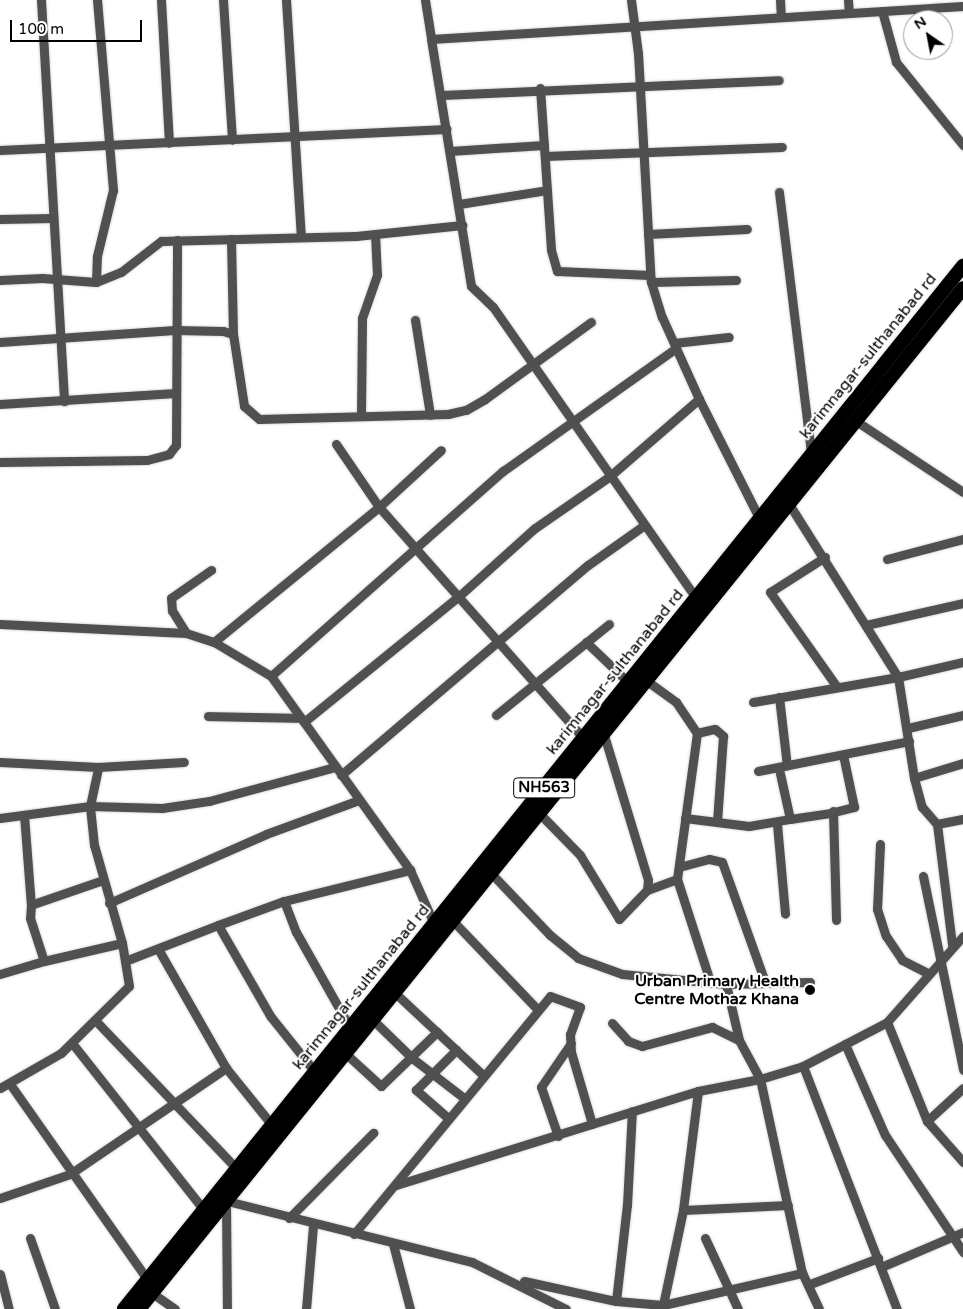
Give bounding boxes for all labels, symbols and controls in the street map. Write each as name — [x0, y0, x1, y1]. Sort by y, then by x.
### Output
scale bar — [12, 10, 145, 42]
north arrow — [903, 10, 953, 60]
text: N — [911, 13, 929, 33]
text: 100 m — [18, 20, 64, 38]
street label: karimnagar-sulthanabad rd — [795, 269, 941, 443]
street label: karimnagar-sulthanabad rd — [542, 585, 688, 759]
road number: NH563 — [513, 776, 575, 800]
street label: karimnagar-sulthanabad rd — [288, 900, 434, 1074]
place label: Urban Primary Health Centre Mothaz Khana — [634, 971, 799, 1009]
marker: Urban Primary Health Centre Mothaz Khana — [803, 983, 817, 997]

